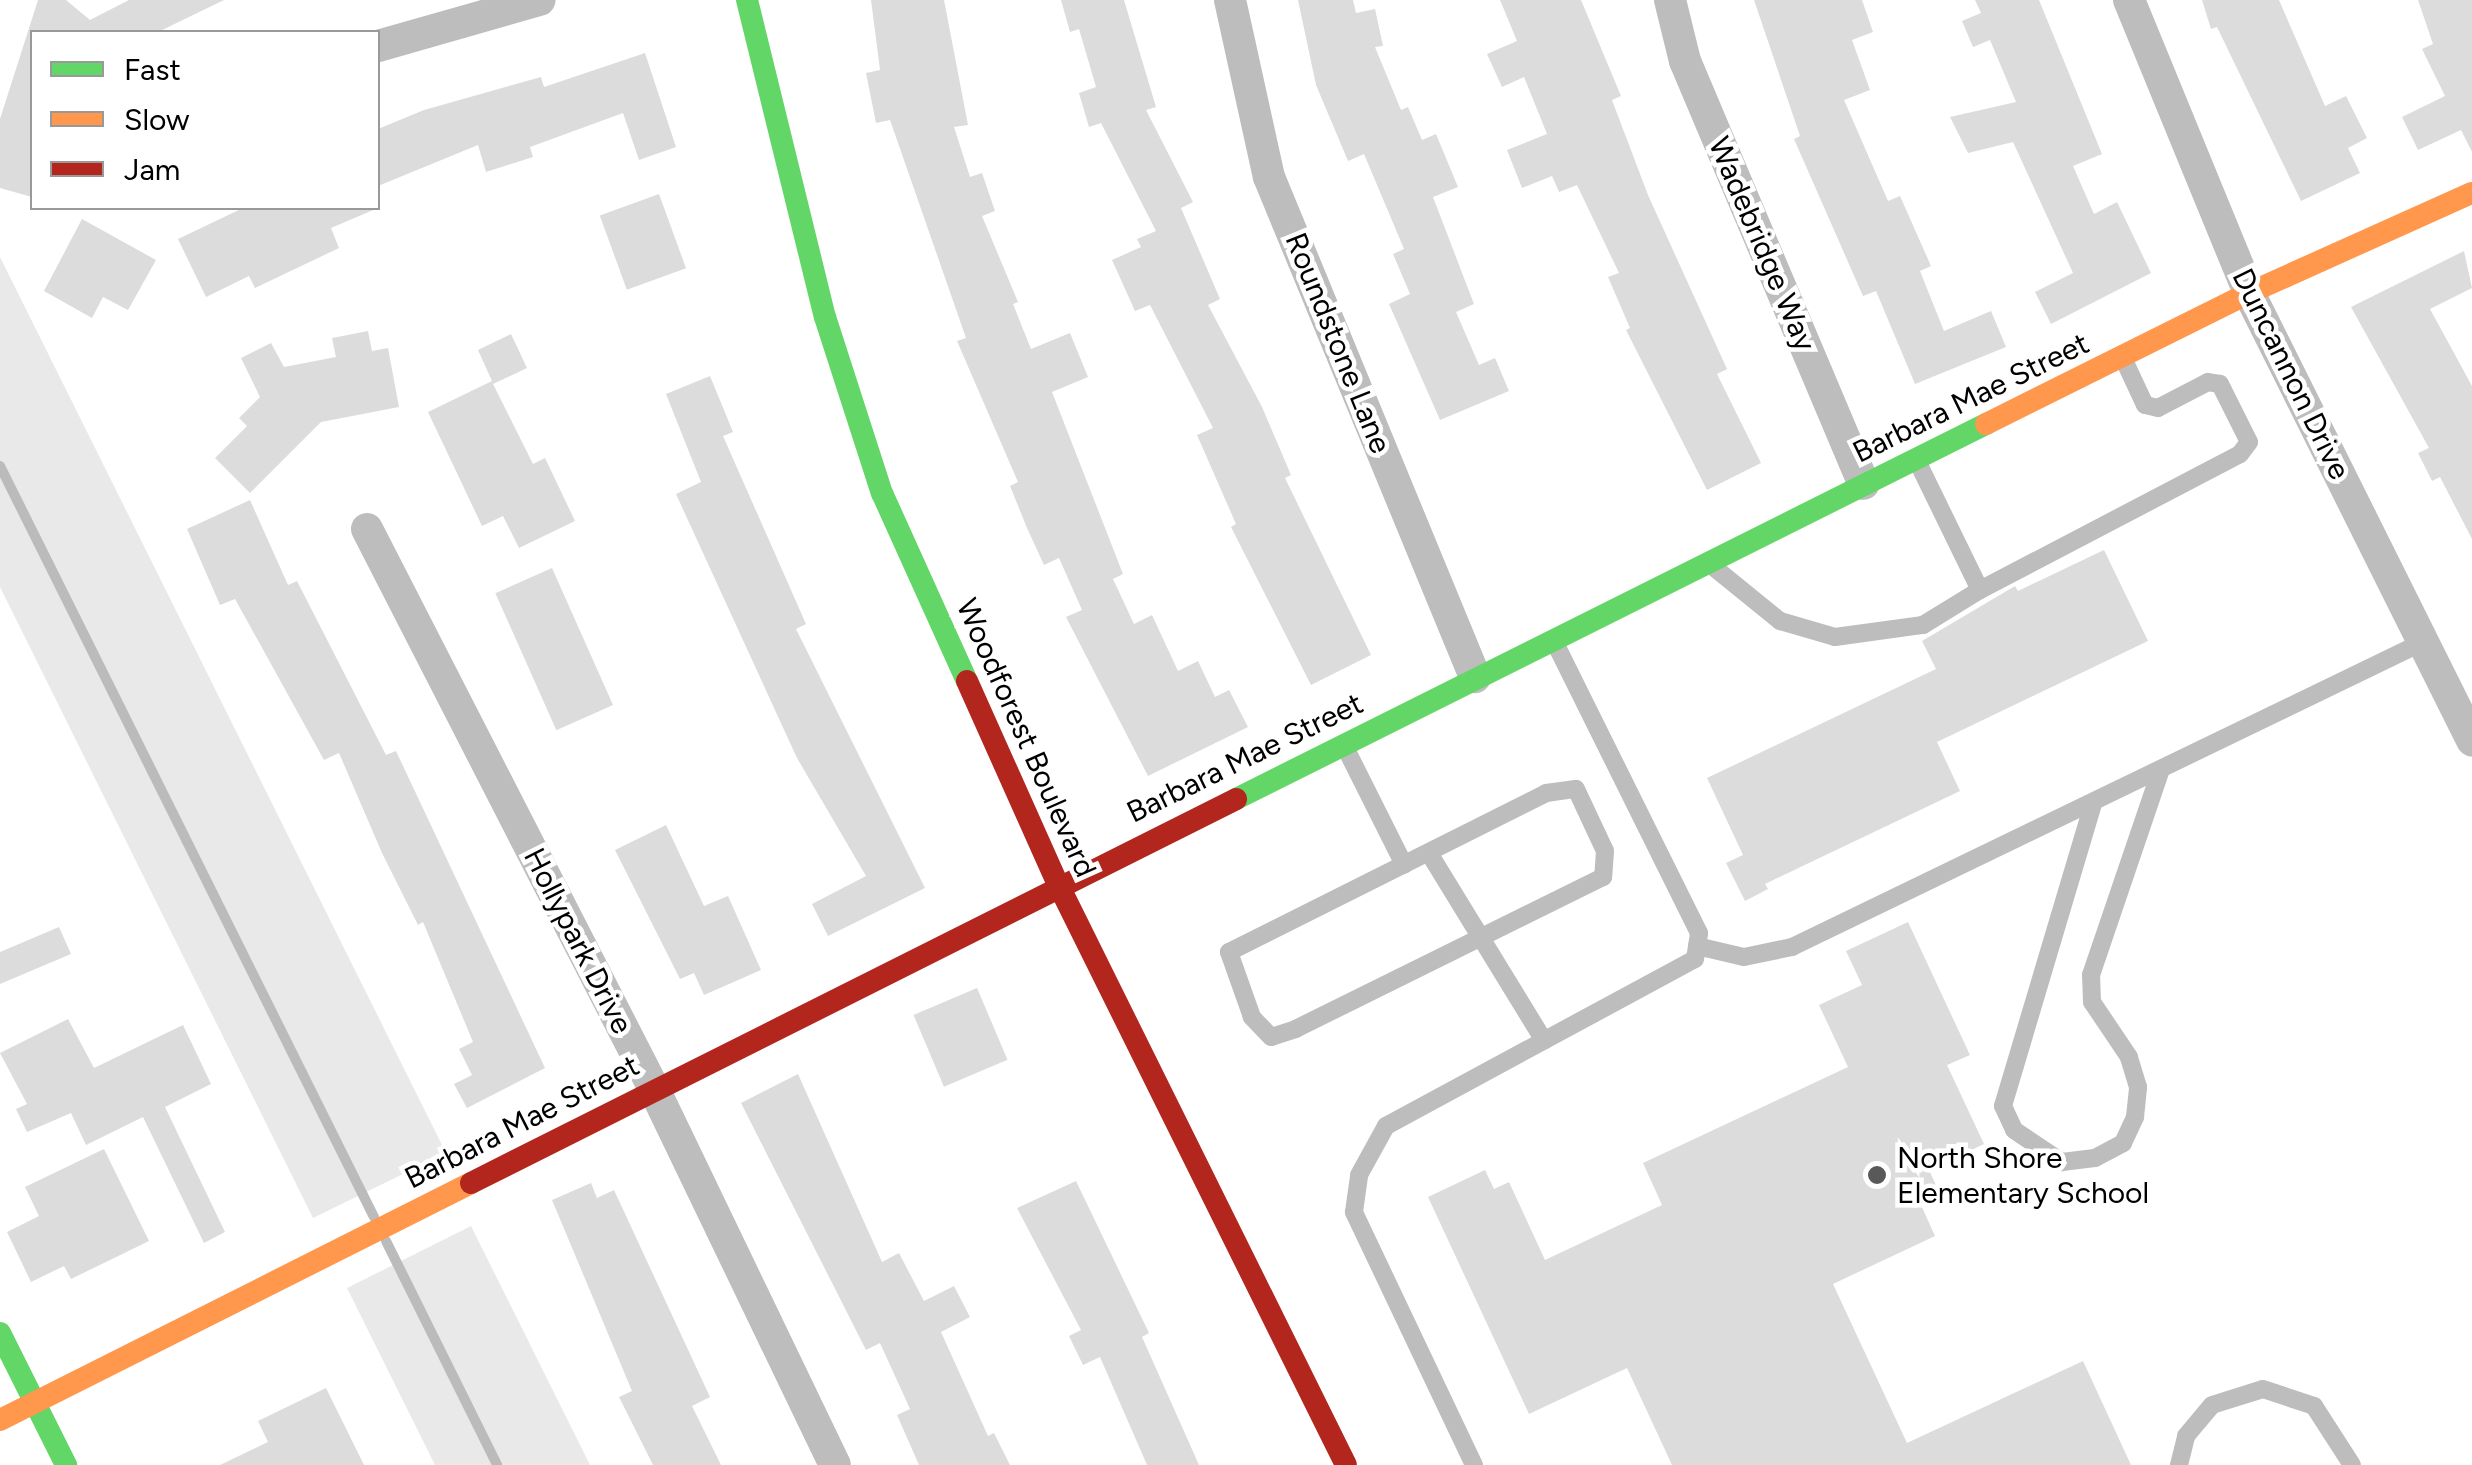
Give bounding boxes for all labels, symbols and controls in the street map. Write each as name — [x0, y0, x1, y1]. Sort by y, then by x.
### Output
legend — [30, 30, 380, 210]
text: Fast — [124, 51, 181, 88]
text: Slow — [124, 101, 190, 138]
street label: Wadebridge Way — [1701, 132, 1823, 356]
text: Jam — [124, 151, 180, 188]
street label: Roundstone Lane — [1277, 228, 1399, 458]
street label: Duncannon Drive — [2224, 263, 2358, 485]
street label: Barbara Mae Street — [1847, 325, 2095, 471]
street label: Woodforest Boulevard — [948, 593, 1104, 883]
street label: Barbara Mae Street — [1121, 685, 1369, 831]
street label: Hollypark Drive — [516, 842, 640, 1040]
street label: Barbara Mae Street — [399, 1047, 645, 1197]
place label: North Shore Elementary School — [1897, 1140, 2149, 1210]
marker: North Shore Elementary School — [1866, 1164, 1888, 1186]

